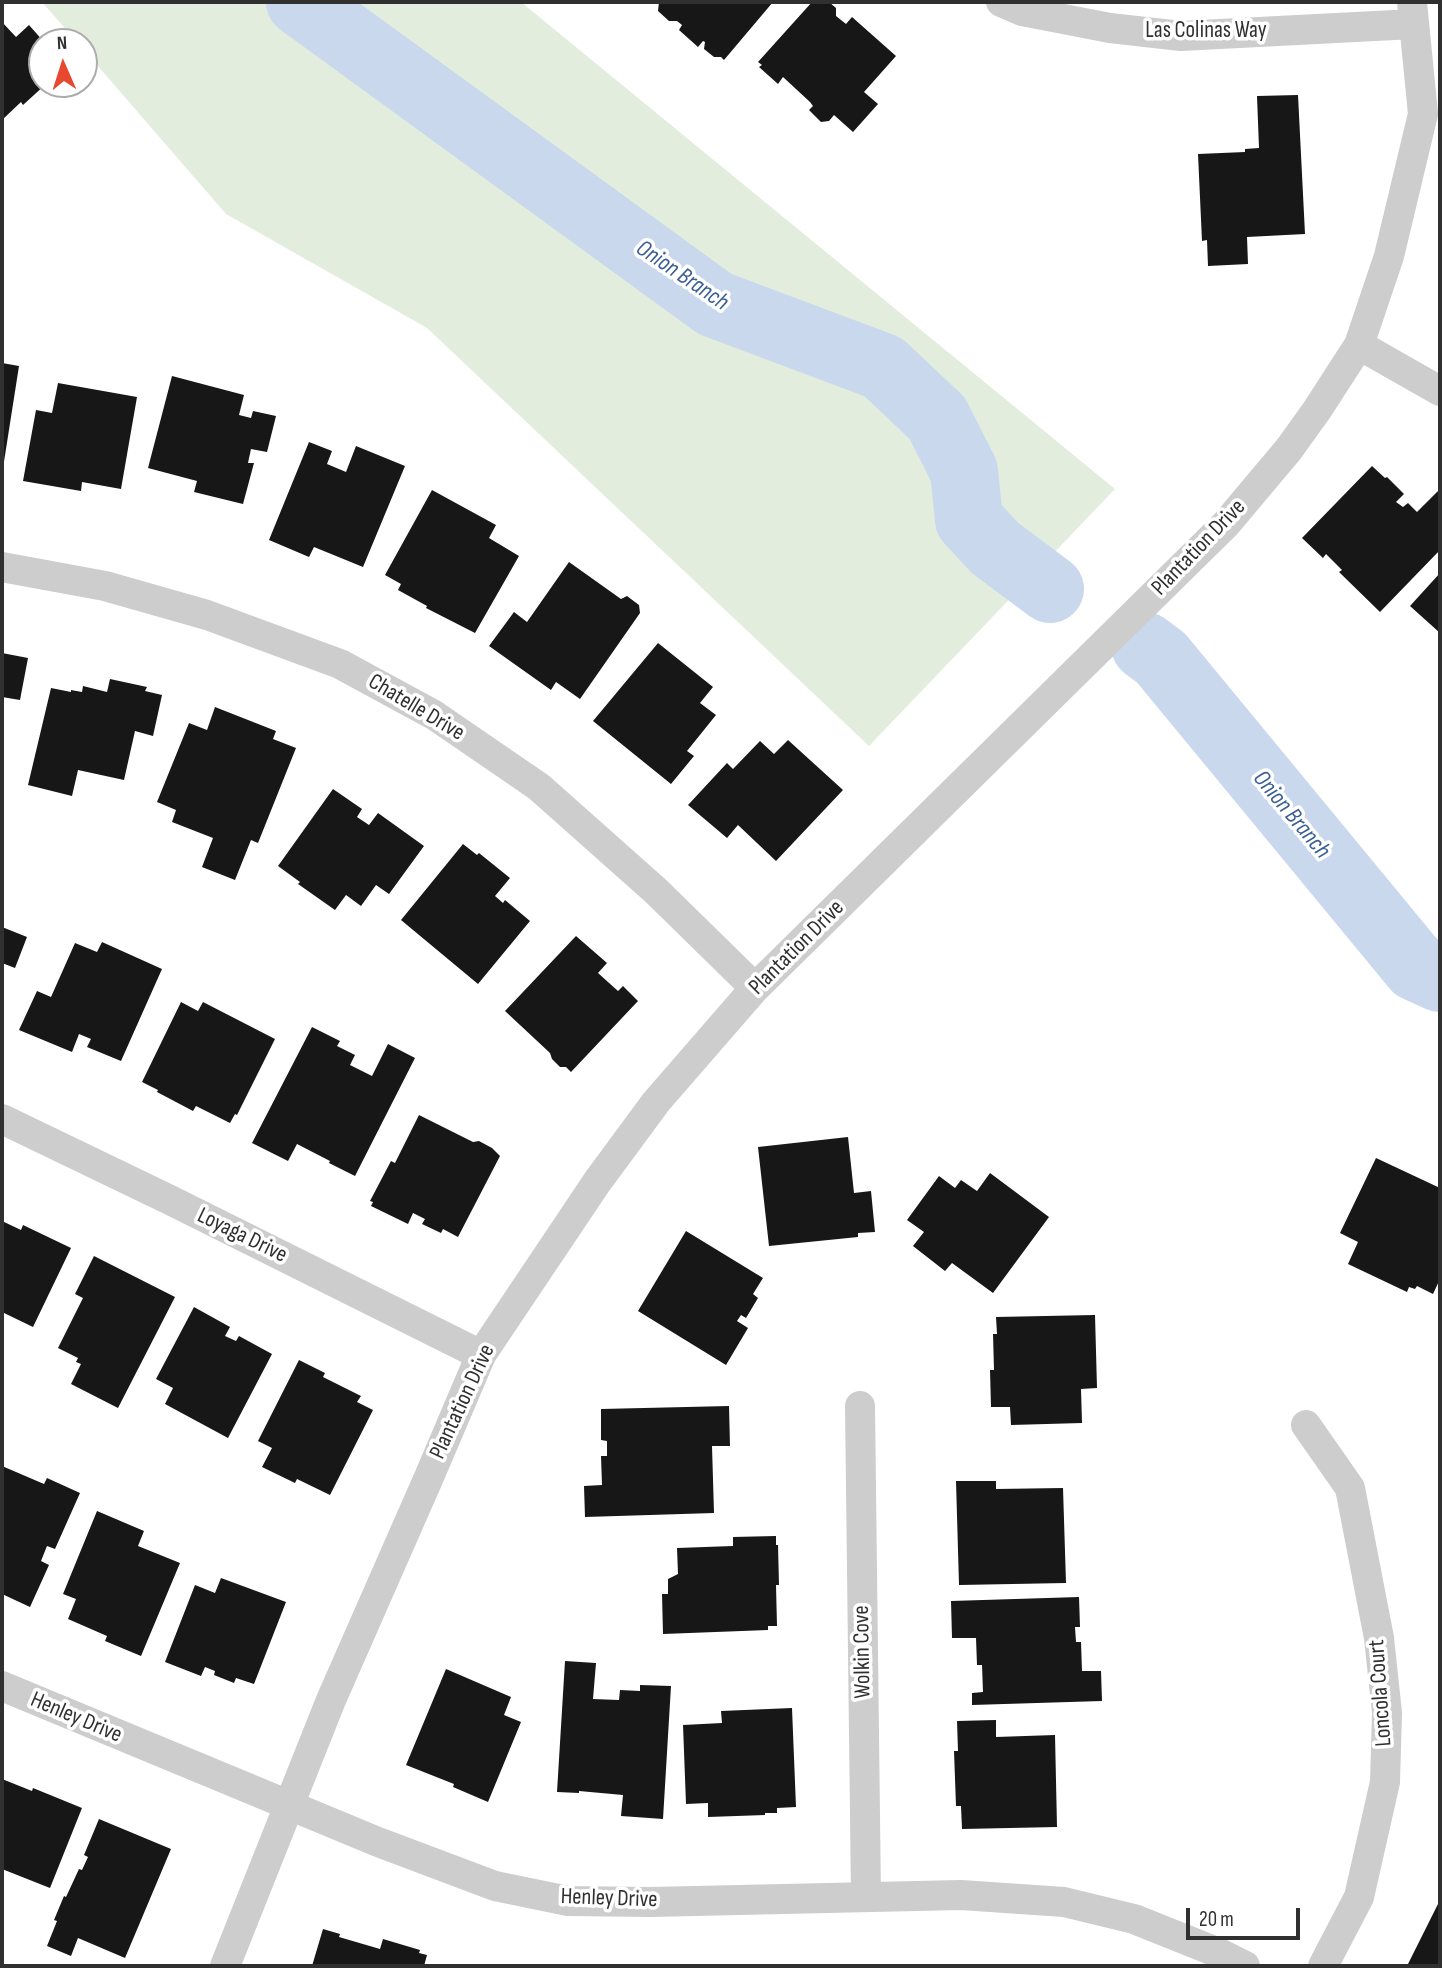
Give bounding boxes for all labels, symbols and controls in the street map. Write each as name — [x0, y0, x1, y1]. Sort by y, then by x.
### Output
street label: Las Colinas Way — [1145, 17, 1267, 45]
north arrow — [28, 28, 98, 98]
text: N — [56, 32, 68, 55]
water label: Onion Branch — [630, 235, 734, 317]
street label: Plantation Drive — [1146, 494, 1252, 602]
street label: Chatelle Drive — [363, 668, 469, 748]
water label: Onion Branch — [1246, 765, 1336, 865]
street label: Plantation Drive — [744, 895, 850, 1001]
street label: Loyaga Drive — [193, 1202, 291, 1270]
street label: Plantation Drive — [424, 1340, 502, 1464]
street label: Wolkin Cove — [848, 1605, 878, 1699]
street label: Loncola Court — [1363, 1639, 1399, 1747]
street label: Henley Drive — [26, 1686, 126, 1750]
street label: Henley Drive — [560, 1884, 658, 1914]
scale bar — [1190, 1895, 1304, 1939]
text: 20 m — [1199, 1907, 1234, 1932]

